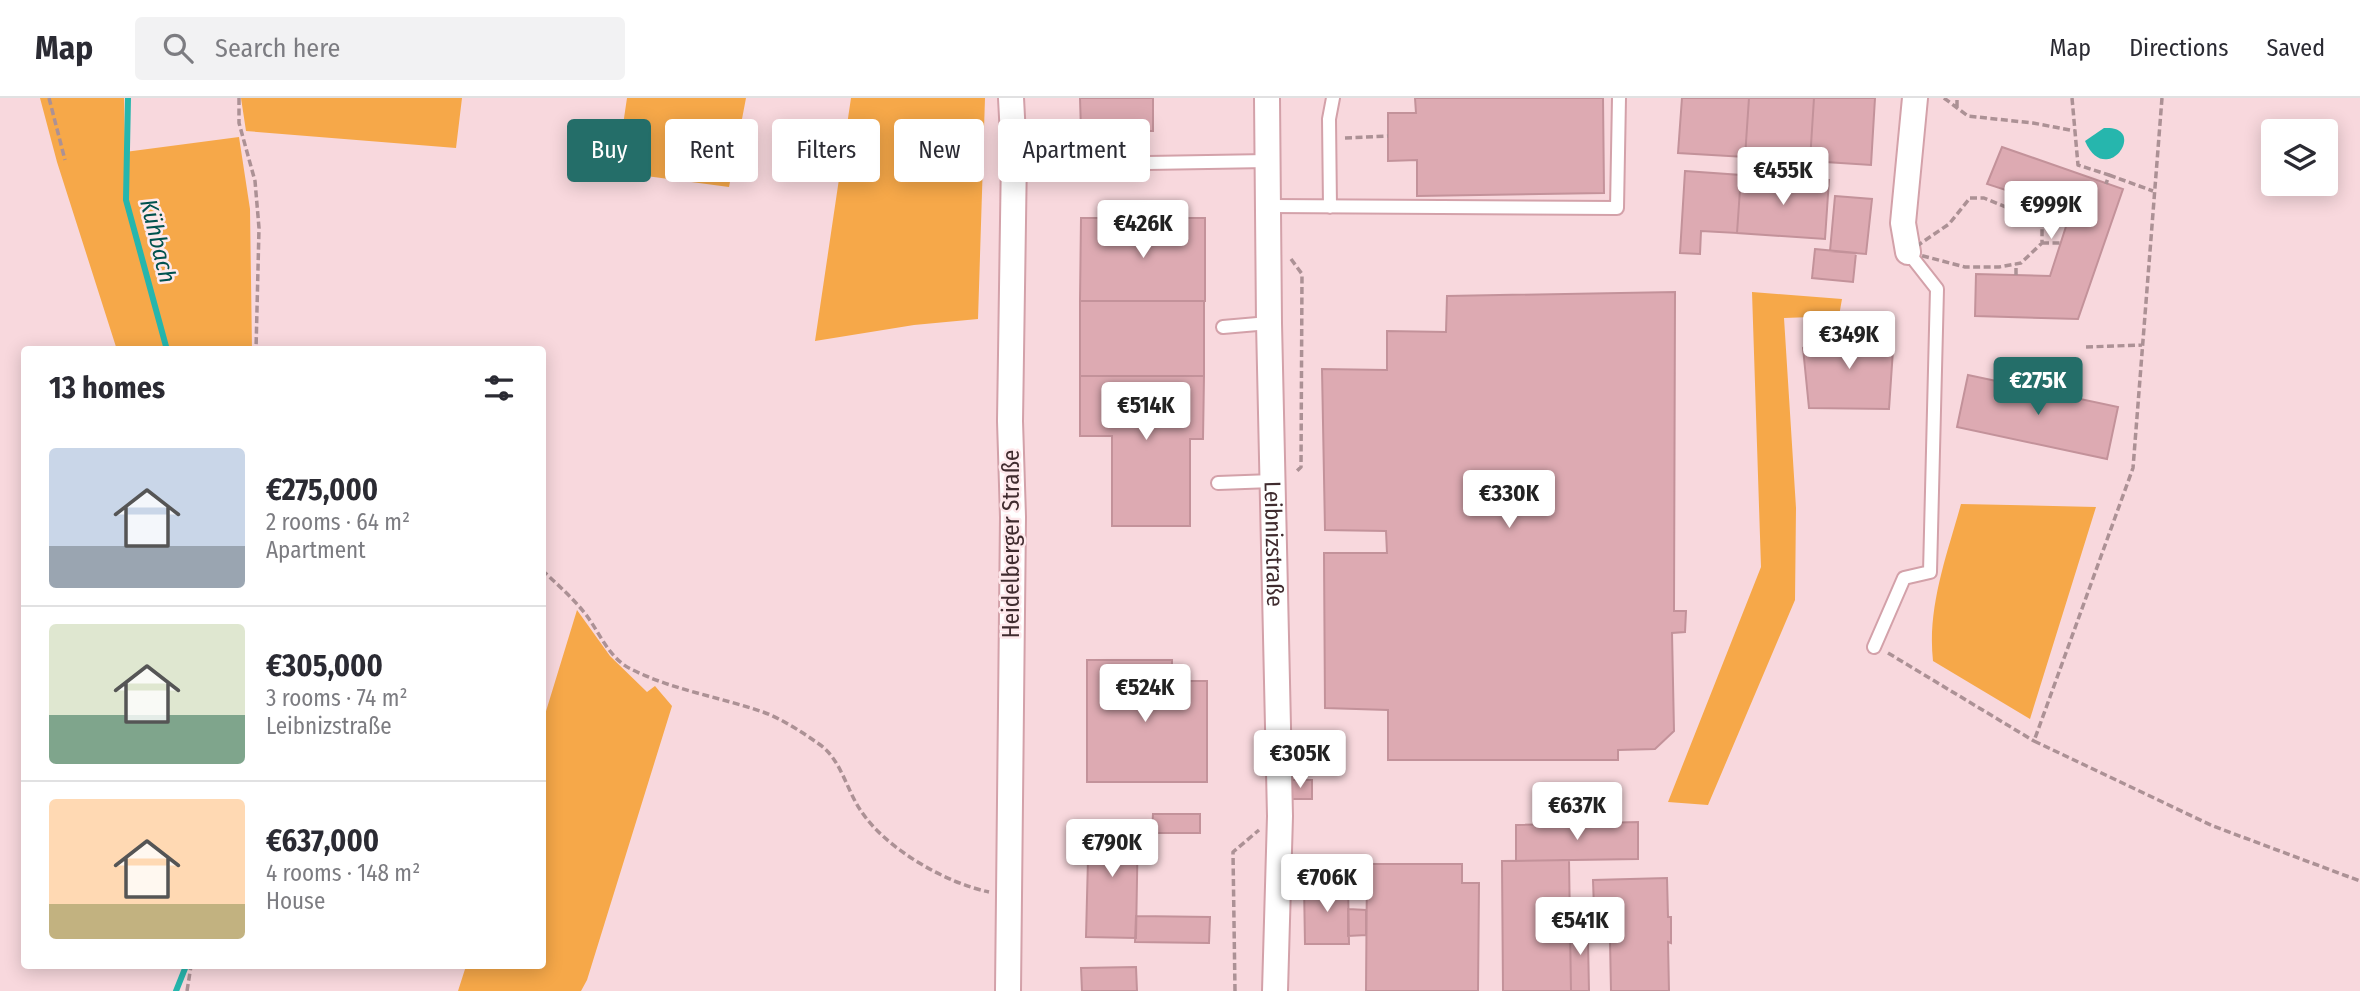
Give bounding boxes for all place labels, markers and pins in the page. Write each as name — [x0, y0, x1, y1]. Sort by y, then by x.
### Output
pin: €455K — [1734, 148, 1832, 207]
pin: €999K — [2002, 181, 2100, 241]
pin: €426K — [1094, 200, 1192, 260]
pin: €349K — [1800, 312, 1898, 371]
pin: €275K — [1989, 358, 2087, 417]
pin: €514K — [1097, 382, 1195, 442]
pin: €330K — [1460, 470, 1558, 530]
pin: €524K — [1096, 664, 1194, 724]
pin: €305K — [1251, 730, 1349, 790]
pin: €637K — [1528, 782, 1626, 842]
pin: €790K — [1063, 820, 1161, 879]
pin: €706K — [1278, 854, 1376, 914]
pin: €541K — [1531, 898, 1629, 957]

